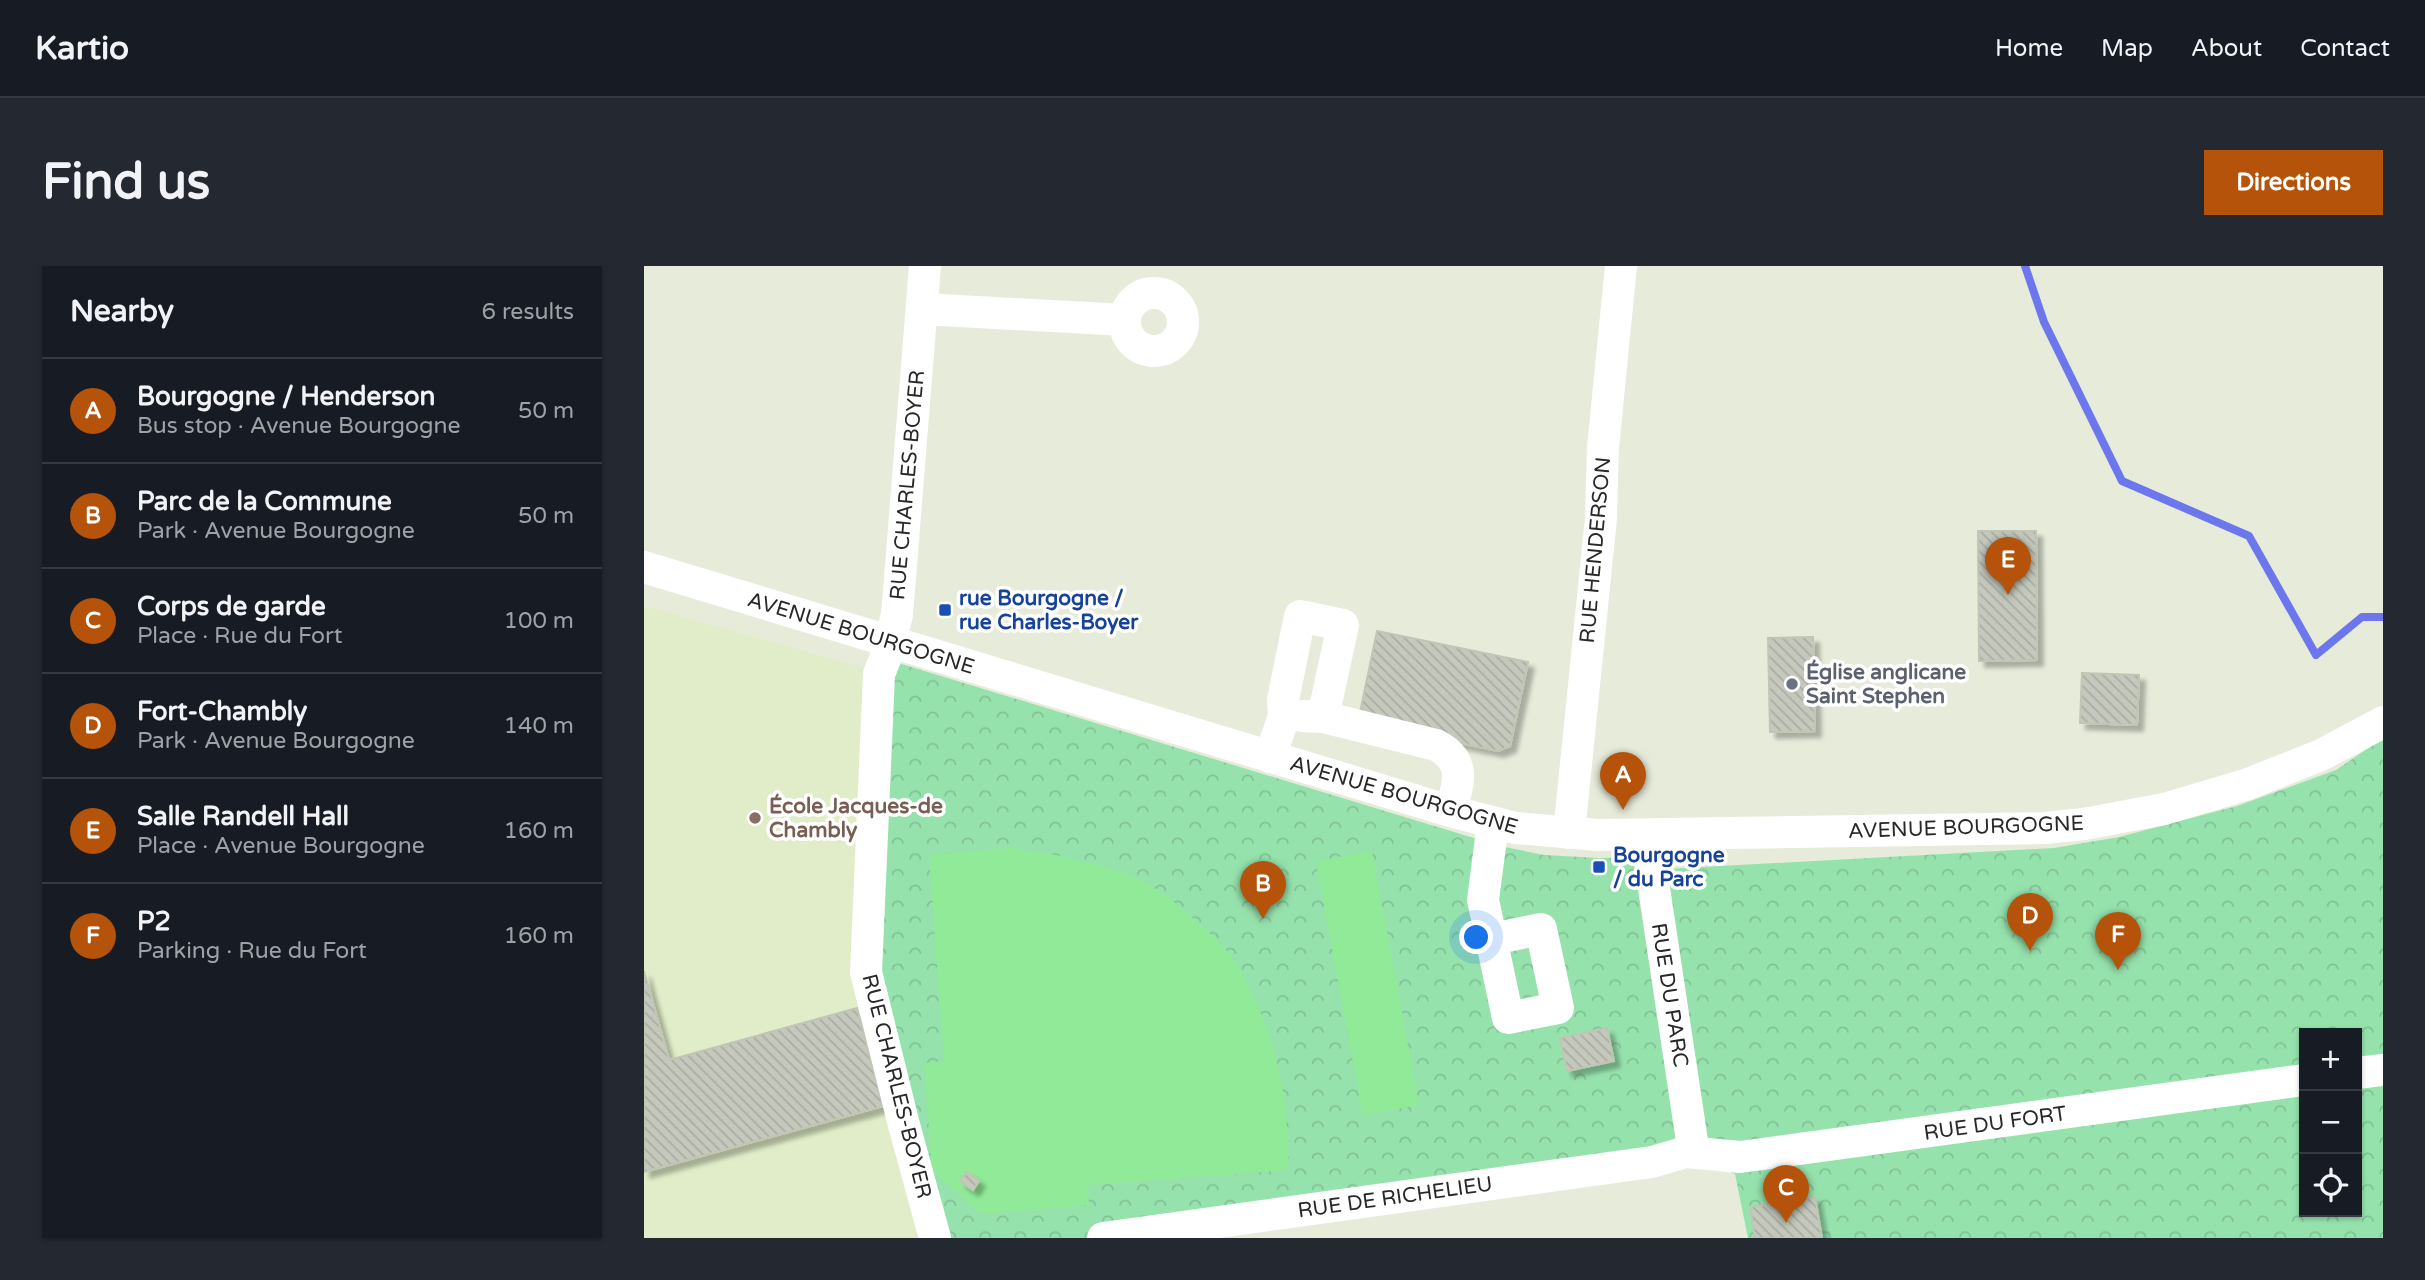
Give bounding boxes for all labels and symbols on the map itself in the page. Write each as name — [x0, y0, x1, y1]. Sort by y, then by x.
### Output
street label: RUE CHARLES-BOYER — [885, 369, 930, 601]
street label: RUE HENDERSON — [1575, 456, 1616, 644]
pin: E — [1985, 537, 2031, 595]
place label: rue Bourgogne / rue Charles-Boyer — [959, 586, 1139, 635]
street label: AVENUE BOURGOGNE — [744, 587, 977, 680]
marker: rue Bourgogne / rue Charles-Boyer — [937, 602, 953, 618]
place label: Église anglicane Saint Stephen — [1806, 659, 1966, 709]
marker: Église anglicane Saint Stephen — [1784, 676, 1800, 692]
street label: AVENUE BOURGOGNE — [1287, 751, 1521, 840]
pin: A — [1600, 752, 1646, 810]
place label: École Jacques-de Chambly — [769, 793, 943, 843]
marker: École Jacques-de Chambly — [747, 810, 763, 826]
street label: AVENUE BOURGOGNE — [1848, 811, 2084, 844]
place label: Bourgogne / du Parc — [1613, 843, 1725, 892]
marker: Bourgogne / du Parc — [1591, 859, 1607, 875]
pin: B — [1240, 861, 1286, 919]
pin: D — [2007, 893, 2053, 951]
pin: F — [2095, 912, 2141, 970]
your location — [1459, 920, 1493, 954]
street label: RUE DU PARC — [1646, 921, 1693, 1069]
street label: RUE CHARLES-BOYER — [857, 971, 937, 1201]
street label: RUE DU FORT — [1922, 1101, 2068, 1146]
pin: C — [1763, 1165, 1809, 1223]
street label: RUE DE RICHELIEU — [1296, 1171, 1494, 1224]

